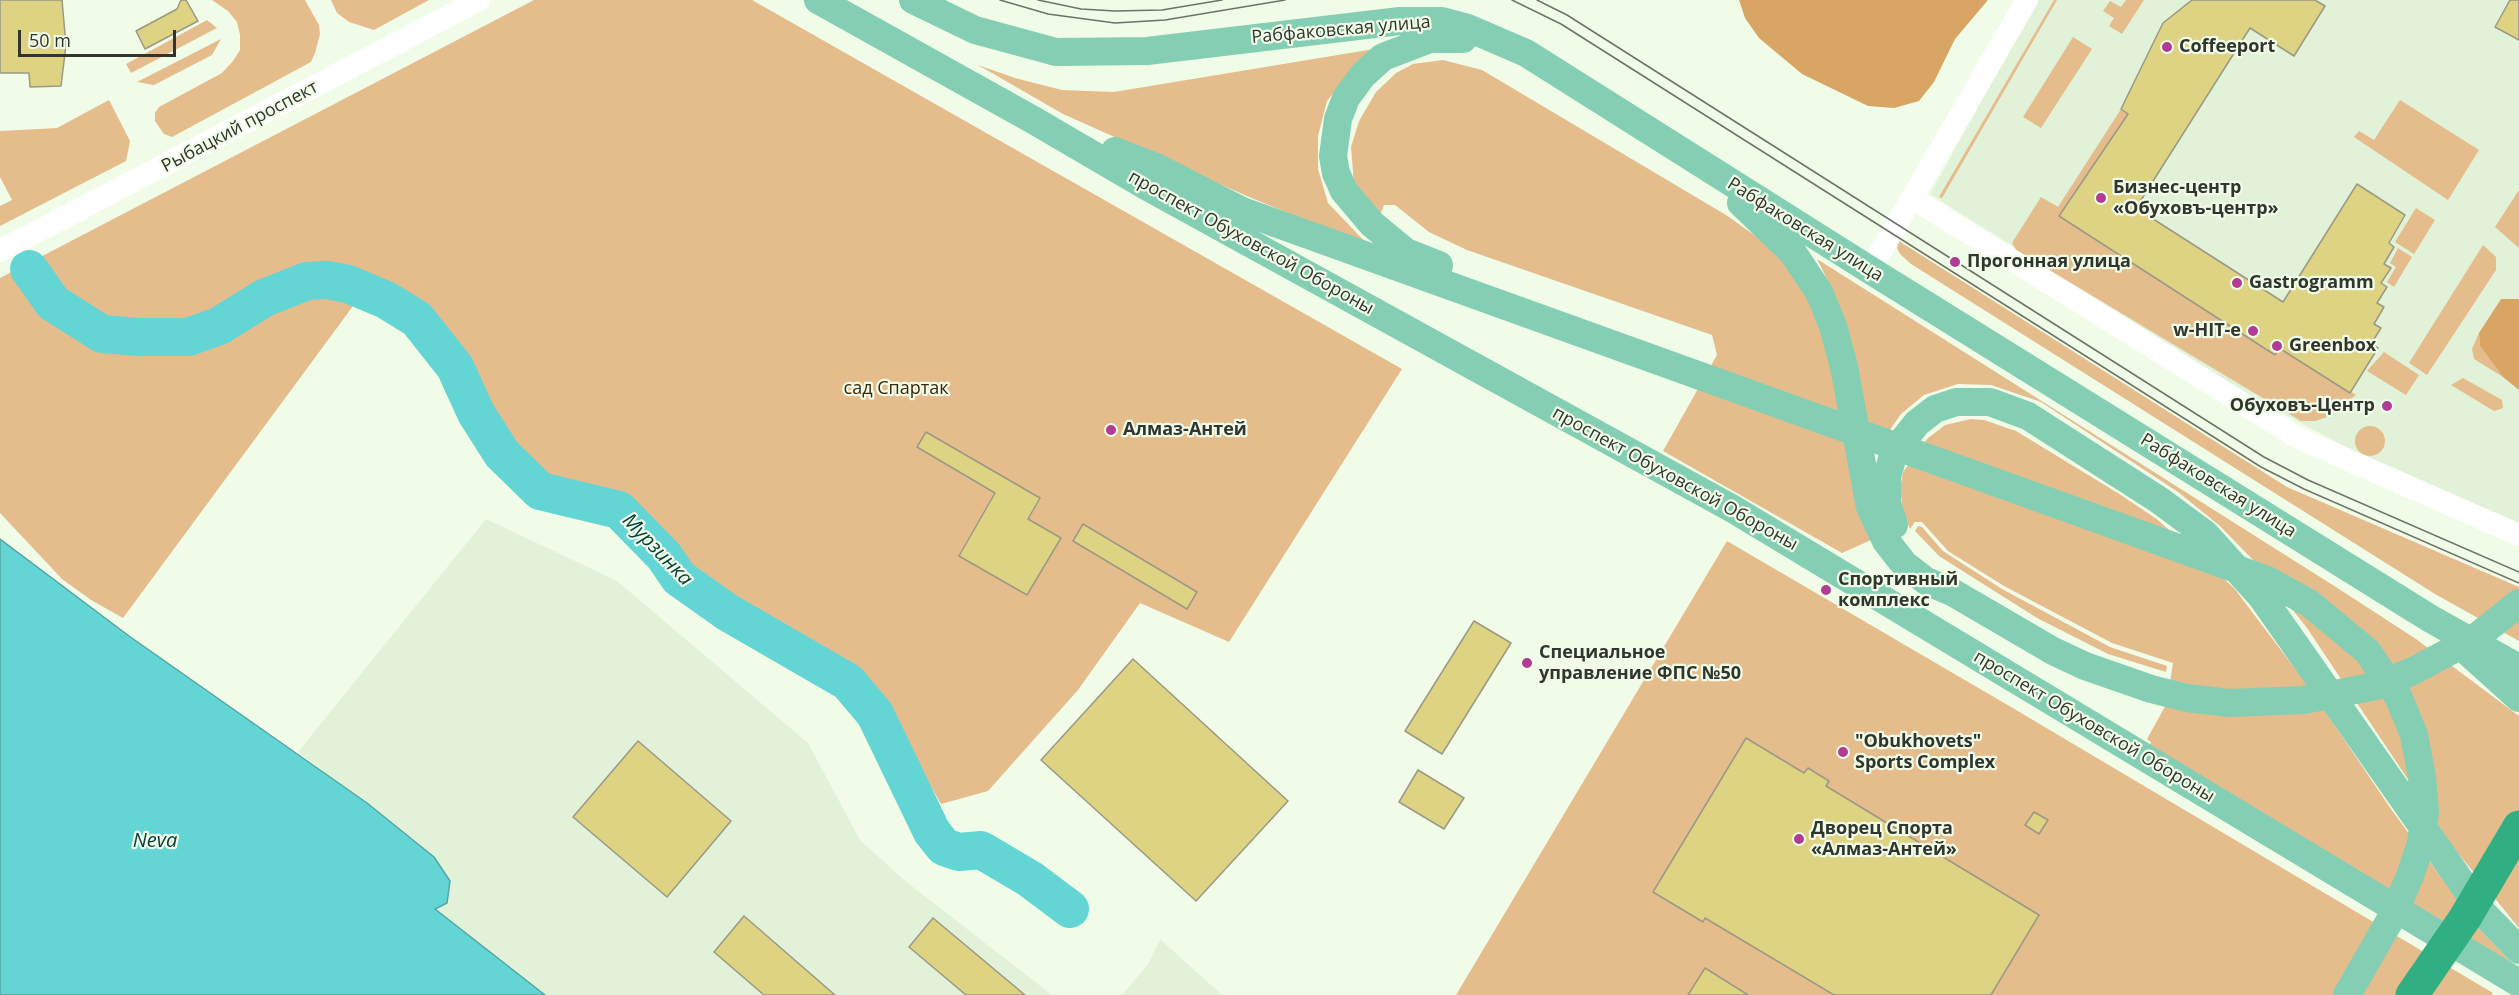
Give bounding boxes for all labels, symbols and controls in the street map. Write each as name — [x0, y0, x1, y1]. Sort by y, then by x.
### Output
street label: Рабфаковская улица — [1251, 11, 1431, 49]
scale bar — [21, 18, 178, 56]
text: 50 m — [29, 28, 71, 52]
place label: Coffeeport — [2179, 36, 2275, 58]
marker: Coffeeport — [2160, 40, 2174, 54]
street label: Рыбацкий проспект — [158, 77, 322, 177]
street label: проспект Обуховской Обороны — [1125, 166, 1377, 320]
street label: Рабфаковская улица — [1723, 173, 1887, 287]
place label: Бизнес-центр «Обуховъ-центр» — [2113, 177, 2279, 219]
marker: Бизнес-центр «Обуховъ-центр» — [2094, 191, 2108, 205]
place label: Прогонная улица — [1967, 251, 2131, 273]
marker: Прогонная улица — [1948, 255, 1962, 269]
place label: Gastrogramm — [2249, 272, 2374, 294]
marker: Gastrogramm — [2230, 276, 2244, 290]
place label: w-HIT-e — [2173, 320, 2241, 342]
marker: w-HIT-e — [2246, 324, 2260, 338]
place label: Greenbox — [2289, 335, 2376, 357]
marker: Greenbox — [2270, 339, 2284, 353]
park label: сад Спартак — [844, 378, 948, 400]
place label: Обуховъ-Центр — [2230, 395, 2375, 417]
marker: Обуховъ-Центр — [2380, 399, 2394, 413]
street label: проспект Обуховской Обороны — [1549, 402, 1801, 556]
place label: Алмаз-Антей — [1123, 419, 1247, 441]
marker: Алмаз-Антей — [1104, 423, 1118, 437]
street label: Рабфаковская улица — [2136, 429, 2300, 543]
water label: Мурзинка — [617, 509, 697, 591]
place label: Спортивный комплекс — [1838, 569, 1958, 612]
marker: Спортивный комплекс — [1819, 583, 1833, 597]
place label: Специальное управление ФПС №50 — [1539, 642, 1741, 684]
street label: проспект Обуховской Обороны — [1970, 646, 2218, 808]
marker: Специальное управление ФПС №50 — [1520, 656, 1534, 670]
place label: "Obukhovets" Sports Complex — [1855, 731, 1995, 774]
marker: "Obukhovets" Sports Complex — [1836, 745, 1850, 759]
place label: Дворец Спорта «Алмаз-Антей» — [1811, 818, 1957, 860]
water label: Neva — [133, 829, 177, 853]
marker: Дворец Спорта «Алмаз-Антей» — [1792, 832, 1806, 846]

